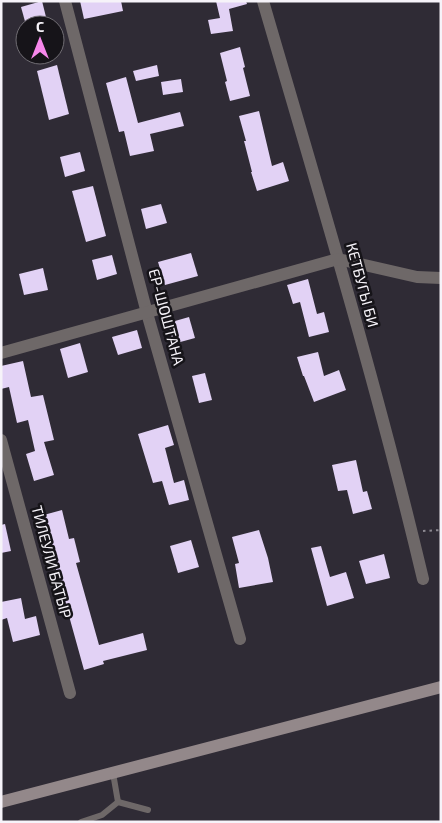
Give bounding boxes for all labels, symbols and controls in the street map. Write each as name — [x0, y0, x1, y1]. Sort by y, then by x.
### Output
north arrow — [15, 15, 65, 65]
text: С — [36, 18, 44, 35]
street label: КЕТБУГЫ БИ — [343, 241, 383, 329]
street label: ЕР-ШОШТАНА — [145, 267, 189, 368]
street label: ТИЛЕУЛИ БАТЫР — [28, 503, 76, 620]

